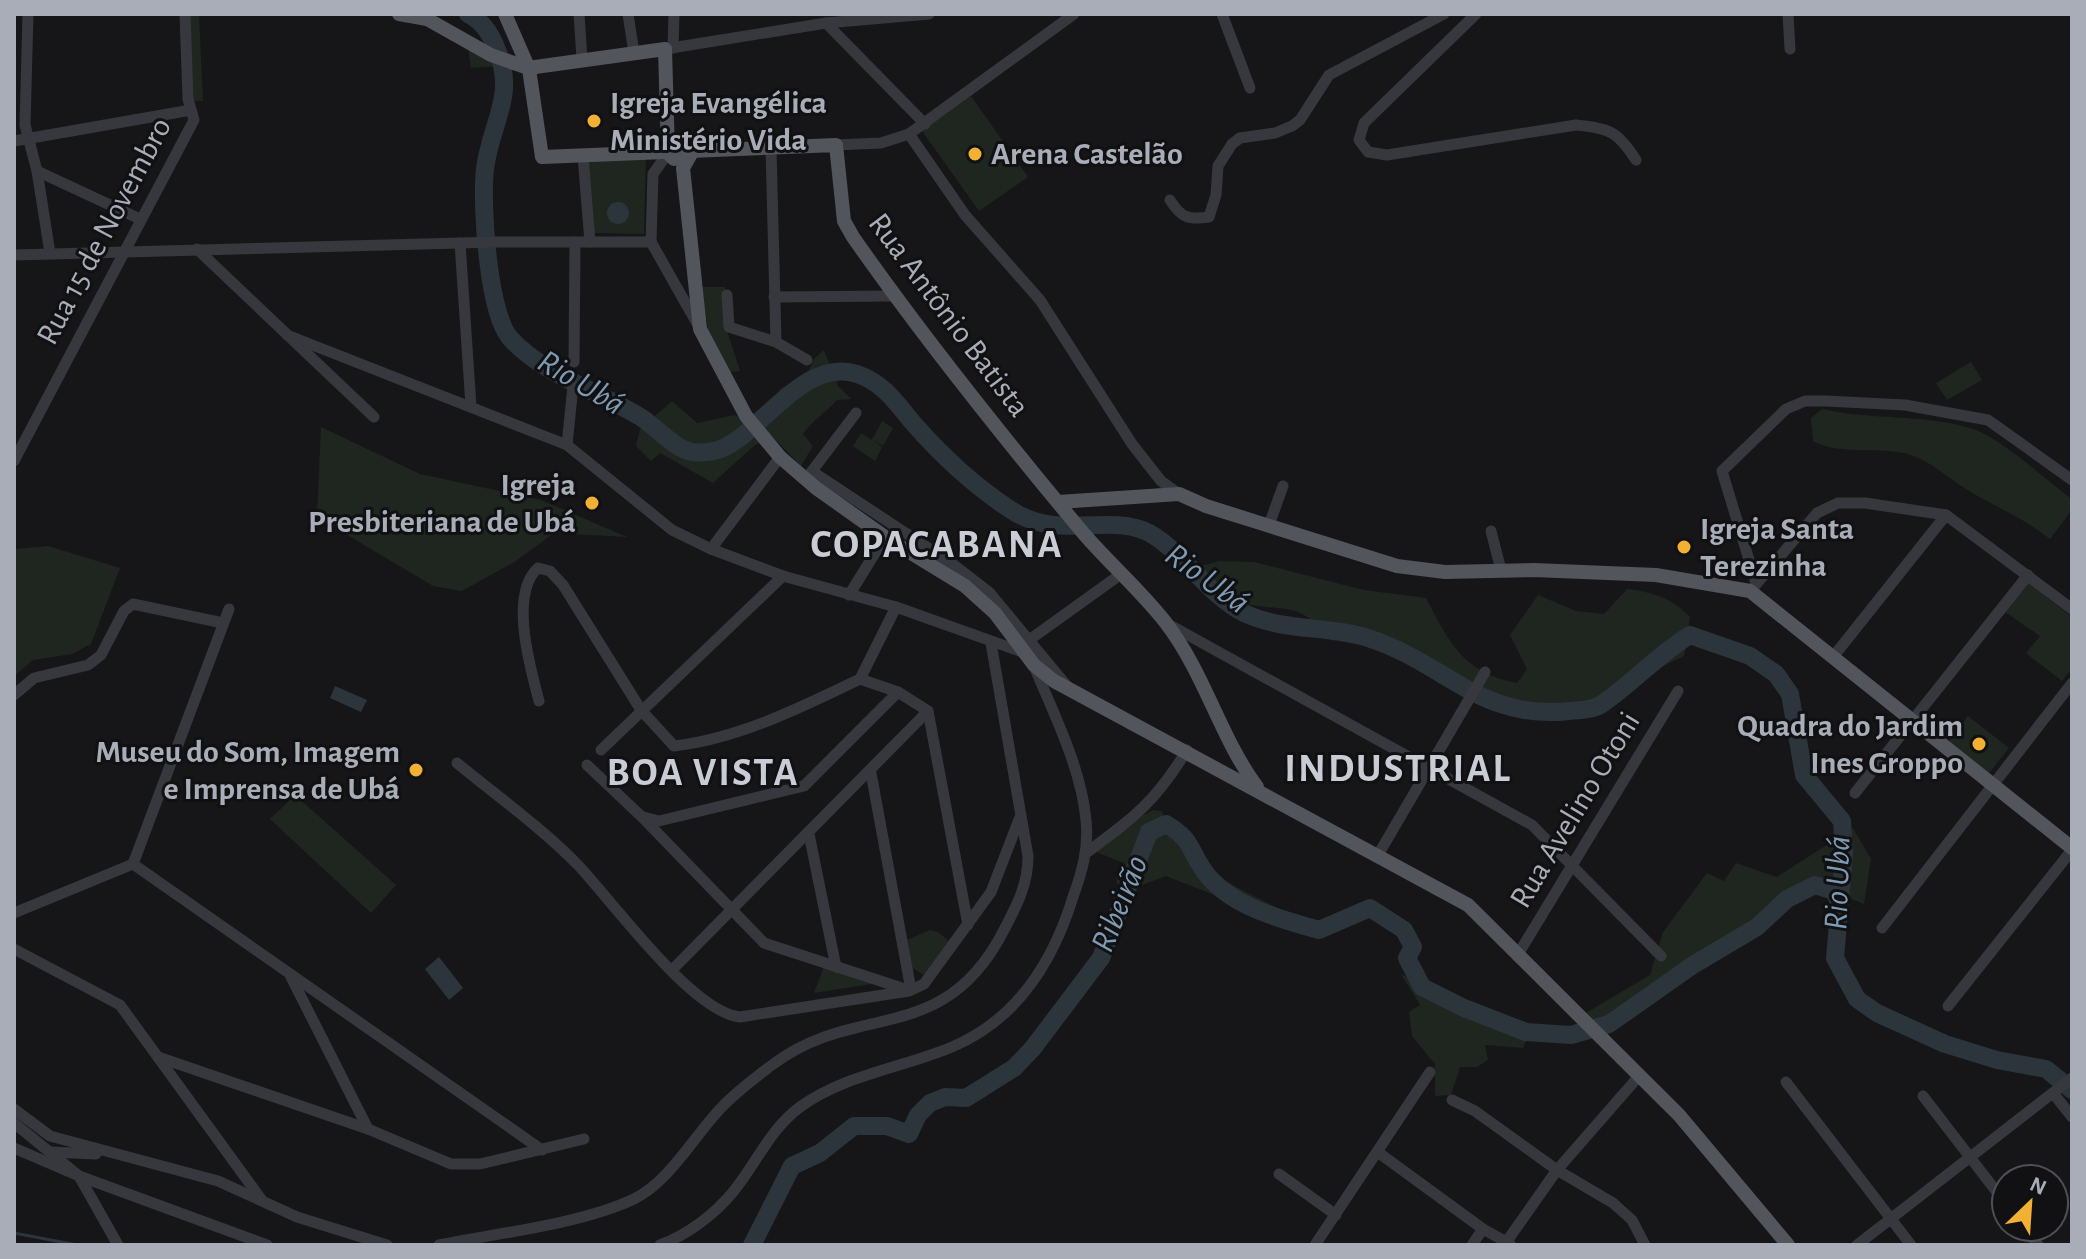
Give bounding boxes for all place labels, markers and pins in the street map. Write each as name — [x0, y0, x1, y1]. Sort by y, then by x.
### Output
place label: Igreja Evangélica Ministério Vida — [610, 87, 827, 156]
marker: Igreja Evangélica Ministério Vida — [585, 112, 603, 130]
place label: Arena Castelão — [991, 138, 1183, 170]
marker: Arena Castelão — [966, 145, 984, 163]
place label: Igreja Presbiteriana de Ubá — [308, 469, 576, 538]
marker: Igreja Presbiteriana de Ubá — [583, 494, 601, 512]
place label: Igreja Santa Terezinha — [1700, 513, 1854, 582]
marker: Igreja Santa Terezinha — [1675, 538, 1693, 556]
place label: Quadra do Jardim Ines Groppo — [1737, 710, 1963, 779]
marker: Quadra do Jardim Ines Groppo — [1970, 735, 1988, 753]
place label: Museu do Som, Imagem e Imprensa de Ubá — [96, 736, 400, 805]
marker: Museu do Som, Imagem e Imprensa de Ubá — [407, 761, 425, 779]

